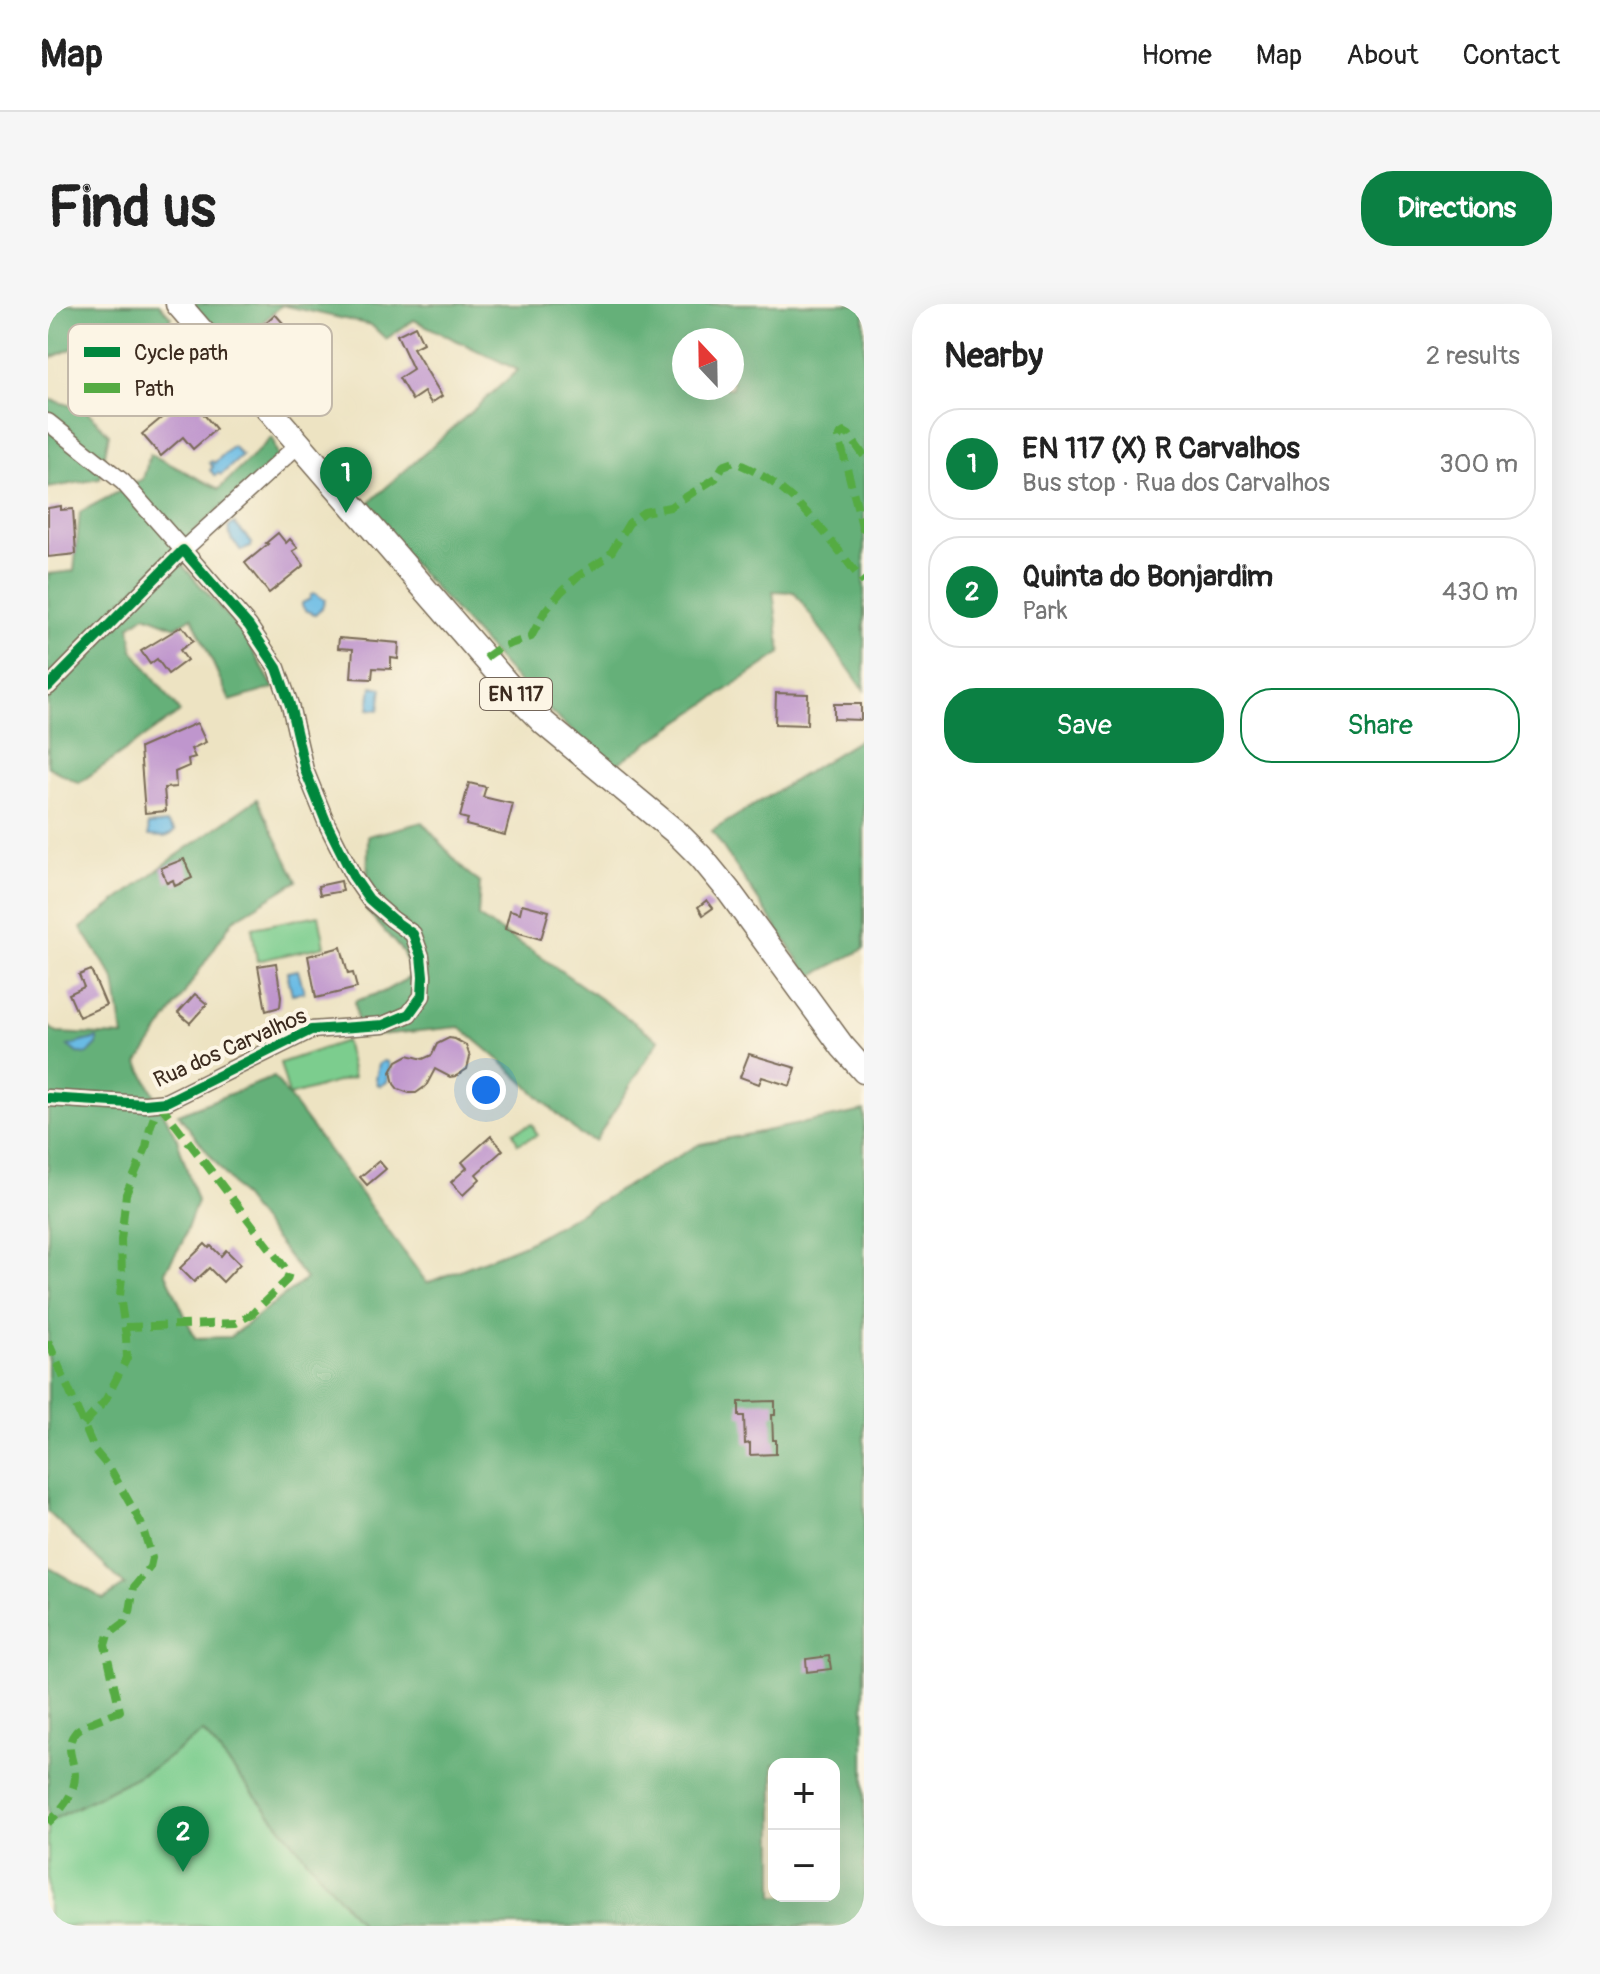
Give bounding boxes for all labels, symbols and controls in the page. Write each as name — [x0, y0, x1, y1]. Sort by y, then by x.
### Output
text: Map — [40, 31, 103, 79]
text: Home — [1141, 38, 1212, 73]
text: Map — [1256, 38, 1302, 73]
text: About — [1346, 38, 1419, 73]
text: Contact — [1463, 38, 1560, 73]
button: Directions — [1361, 171, 1552, 246]
text: Find us — [48, 174, 216, 243]
legend — [68, 324, 332, 416]
north arrow — [672, 328, 744, 400]
text: Nearby — [944, 335, 1043, 378]
text: Cycle path — [134, 339, 228, 367]
text: 2 results — [1426, 340, 1520, 372]
text: Path — [134, 375, 174, 403]
text: EN 117 (X) R Carvalhos — [1022, 430, 1300, 467]
pin: 1 — [320, 447, 372, 513]
text: 1 — [967, 448, 977, 480]
text: 300 m — [1439, 448, 1518, 480]
text: Bus stop · Rua dos Carvalhos — [1022, 467, 1330, 499]
text: Quinta do Bonjardim — [1022, 558, 1273, 595]
text: 2 — [965, 576, 979, 608]
text: 430 m — [1442, 576, 1518, 608]
text: Park — [1022, 595, 1068, 627]
road number: EN 117 — [480, 678, 552, 710]
button: Save — [944, 688, 1224, 763]
button: Share — [1240, 688, 1520, 763]
street label: Rua dos Carvalhos — [149, 1002, 311, 1094]
your location — [466, 1070, 506, 1110]
map controls — [768, 1758, 840, 1902]
button: + — [768, 1758, 840, 1830]
pin: 2 — [157, 1806, 209, 1872]
button: − — [768, 1830, 840, 1902]

